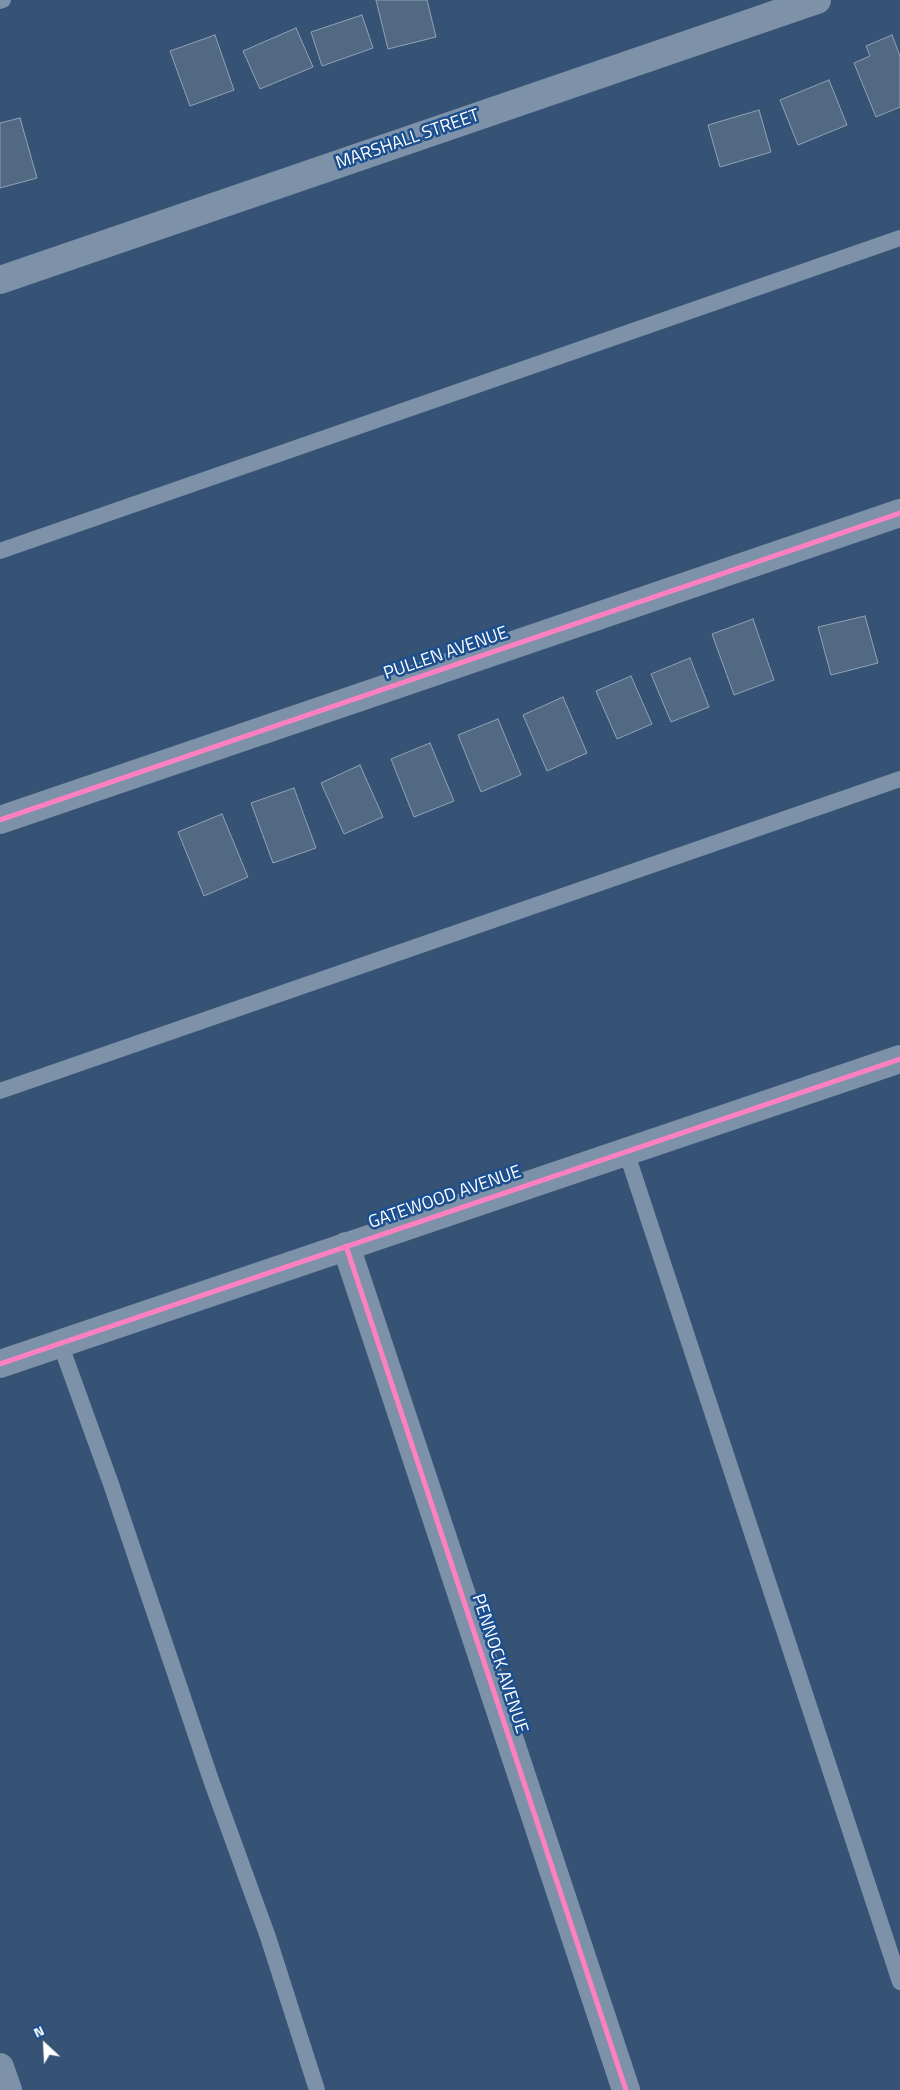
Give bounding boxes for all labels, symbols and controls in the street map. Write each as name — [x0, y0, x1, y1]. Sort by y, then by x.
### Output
street label: MARSHALL STREET — [333, 105, 483, 175]
street label: PULLEN AVENUE — [381, 623, 511, 685]
street label: GATEWOOD AVENUE — [366, 1162, 524, 1234]
street label: PENNOCK AVENUE — [466, 1592, 532, 1736]
text: N — [30, 2019, 47, 2043]
north arrow — [20, 2020, 70, 2070]

